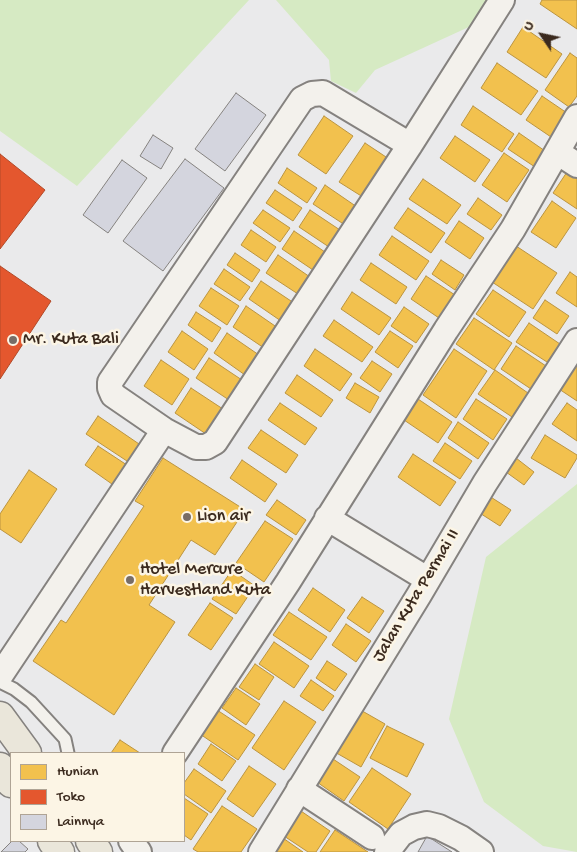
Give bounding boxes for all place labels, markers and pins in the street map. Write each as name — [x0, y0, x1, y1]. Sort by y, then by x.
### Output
place label: Mr. Kuta Bali — [23, 329, 119, 351]
marker: Mr. Kuta Bali — [7, 334, 19, 346]
place label: Lion air — [197, 506, 250, 528]
marker: Lion air — [181, 511, 193, 523]
place label: Hotel Mercure Harvestland Kuta — [140, 559, 271, 602]
marker: Hotel Mercure Harvestland Kuta — [124, 574, 136, 586]

